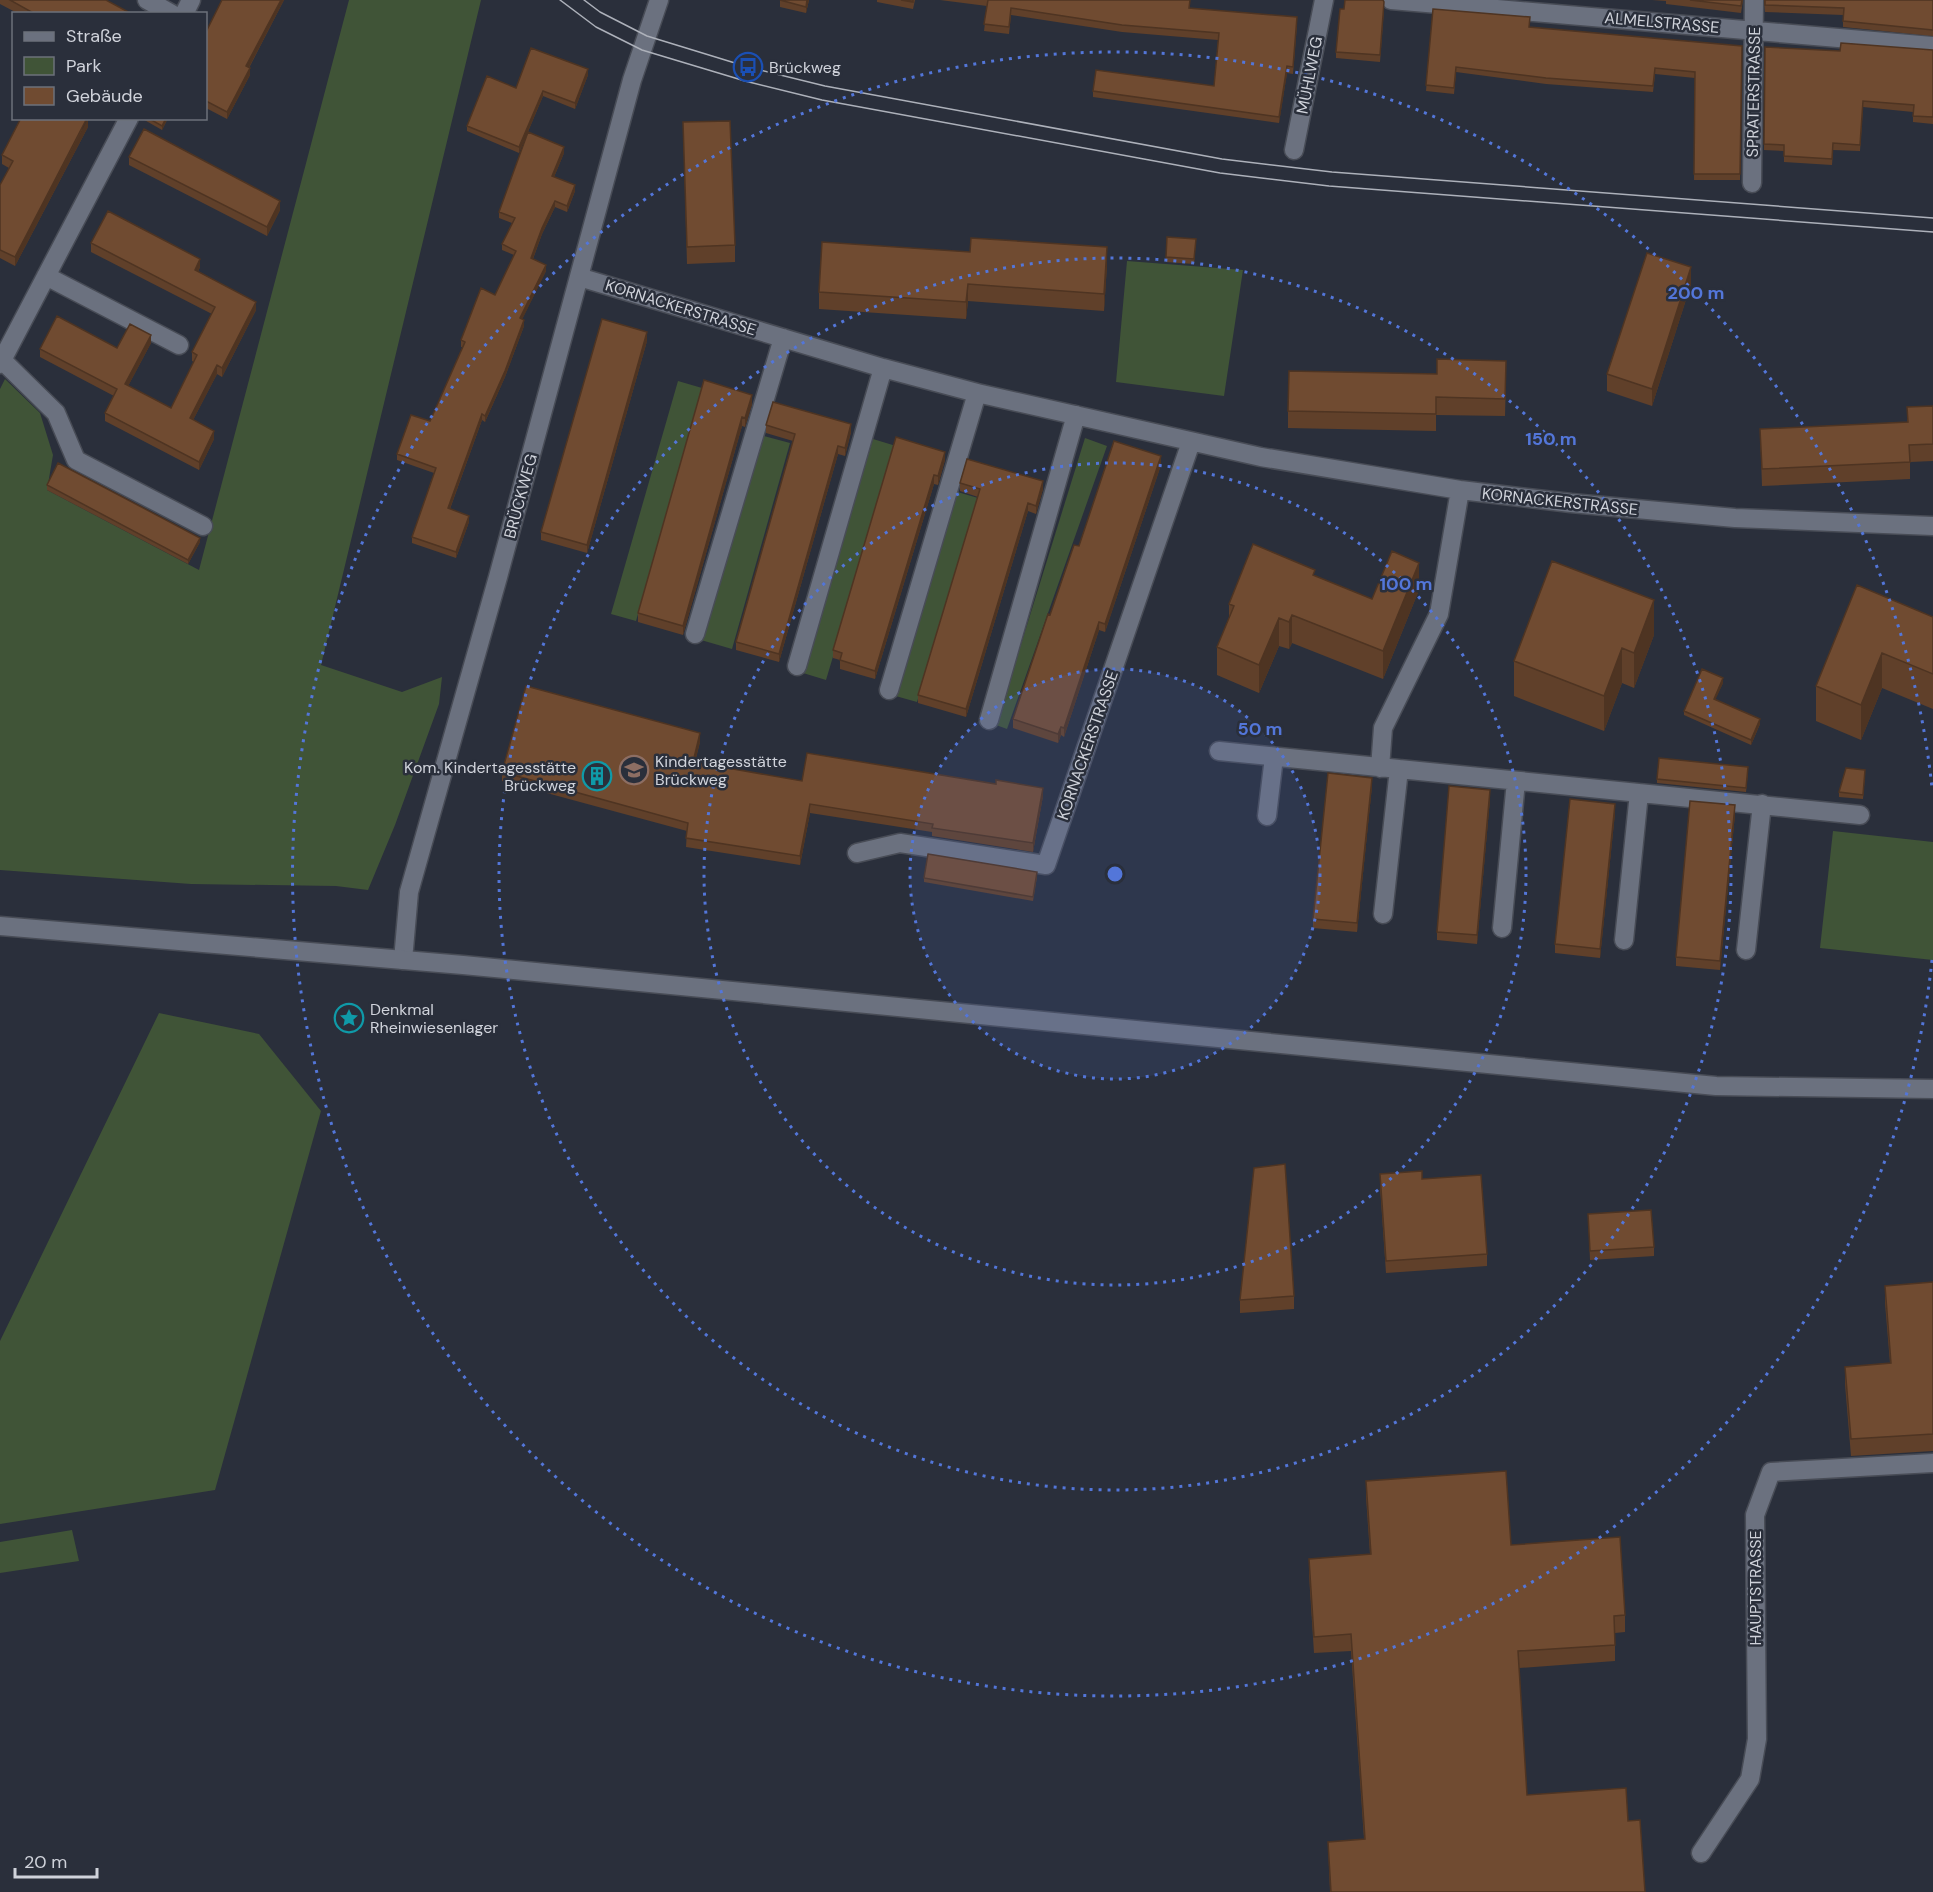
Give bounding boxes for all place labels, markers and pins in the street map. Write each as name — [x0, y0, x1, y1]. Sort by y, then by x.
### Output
bus stop icon: Brückweg — [732, 51, 764, 83]
place label: Brückweg — [769, 57, 841, 78]
place label: Kindertagesstätte Brückweg — [655, 751, 787, 790]
school or university icon: Kindertagesstätte Brückweg — [618, 754, 650, 786]
place label: Kom. Kindertagesstätte Brückweg — [404, 757, 576, 796]
building icon: Kom. Kindertagesstätte Brückweg — [581, 760, 613, 792]
centre of rings — [1105, 864, 1125, 884]
place label: Denkmal Rheinwiesenlager — [370, 999, 498, 1038]
place icon: Denkmal Rheinwiesenlager — [333, 1002, 365, 1034]

